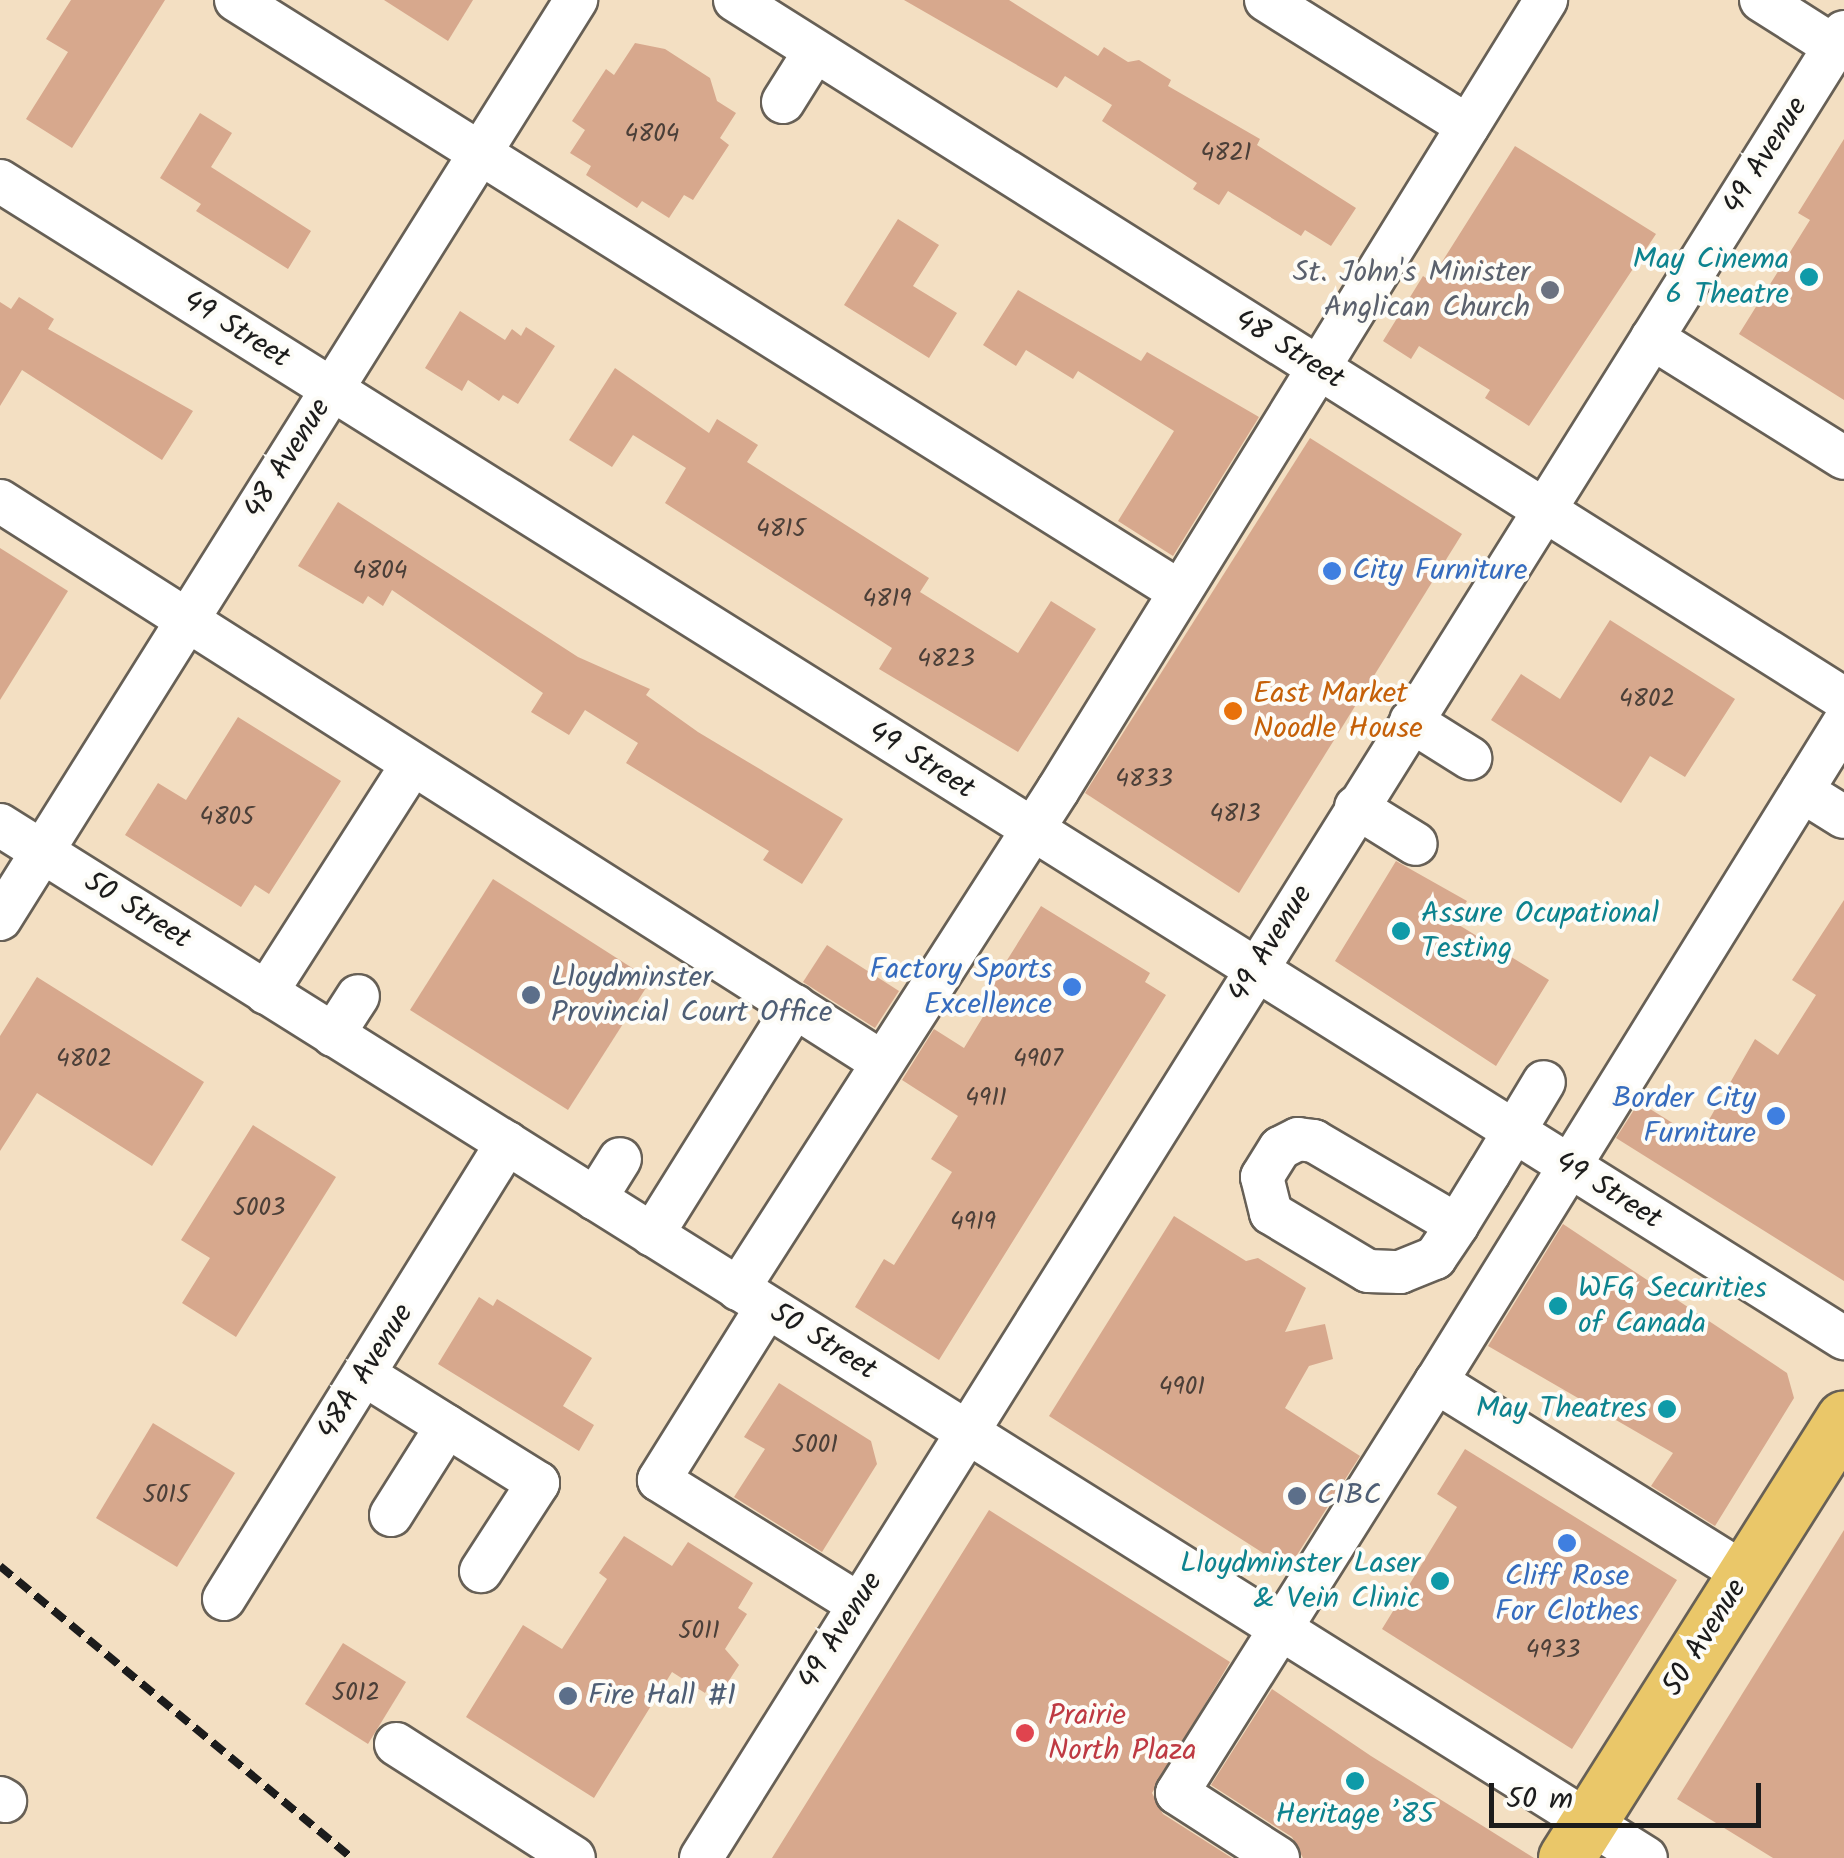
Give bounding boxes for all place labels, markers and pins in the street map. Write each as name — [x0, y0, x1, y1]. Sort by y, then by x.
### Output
place label: May Cinema 6 Theatre — [1633, 242, 1789, 312]
place label: St. John's Minister Anglican Church — [1293, 255, 1530, 326]
marker: May Cinema 6 Theatre — [1798, 266, 1820, 288]
marker: St. John's Minister Anglican Church — [1539, 279, 1561, 301]
place label: City Furniture — [1352, 553, 1527, 589]
marker: City Furniture — [1321, 560, 1343, 582]
place label: East Market Noodle House — [1253, 676, 1423, 746]
marker: East Market Noodle House — [1222, 700, 1244, 722]
place label: Assure Ocupational Testing — [1421, 896, 1659, 966]
marker: Assure Ocupational Testing — [1390, 920, 1412, 942]
place label: Factory Sports Excellence — [869, 952, 1052, 1022]
place label: Lloydminster Provincial Court Office — [551, 960, 832, 1030]
marker: Factory Sports Excellence — [1061, 976, 1083, 998]
marker: Lloydminster Provincial Court Office — [520, 984, 542, 1006]
place label: Border City Furniture — [1612, 1081, 1756, 1152]
marker: Border City Furniture — [1765, 1105, 1787, 1127]
place label: WFG Securities of Canada — [1578, 1271, 1767, 1342]
marker: WFG Securities of Canada — [1547, 1295, 1569, 1317]
place label: May Theatres — [1476, 1391, 1647, 1427]
marker: May Theatres — [1656, 1398, 1678, 1420]
place label: CIBC — [1317, 1478, 1381, 1514]
marker: CIBC — [1286, 1485, 1308, 1507]
marker: Cliff Rose For Clothes — [1556, 1532, 1578, 1554]
place label: Lloydminster Laser & Vein Clinic — [1180, 1546, 1420, 1616]
place label: Cliff Rose For Clothes — [1495, 1559, 1639, 1630]
marker: Lloydminster Laser & Vein Clinic — [1429, 1570, 1451, 1592]
place label: Fire Hall #1 — [588, 1678, 736, 1714]
marker: Fire Hall #1 — [557, 1685, 579, 1707]
place label: Prairie North Plaza — [1048, 1698, 1197, 1768]
marker: Prairie North Plaza — [1012, 1720, 1038, 1746]
marker: Heritage ’85 — [1344, 1770, 1366, 1792]
place label: Heritage ’85 — [1276, 1797, 1434, 1833]

